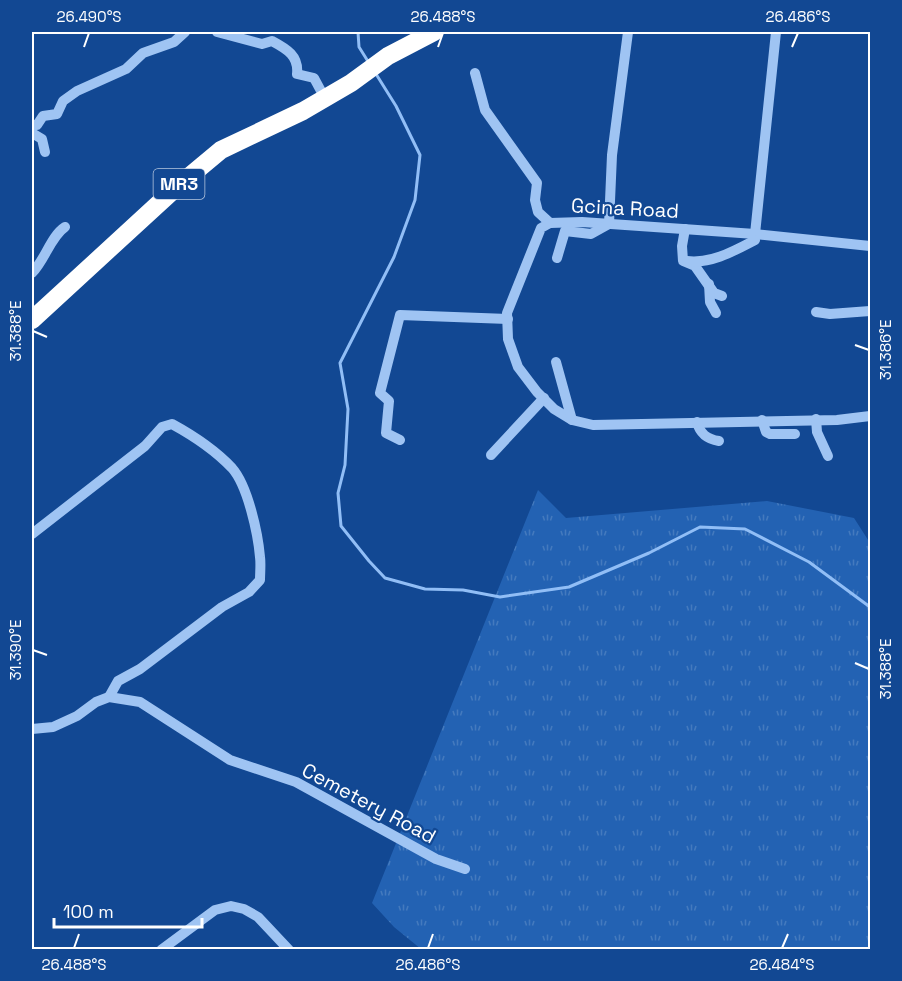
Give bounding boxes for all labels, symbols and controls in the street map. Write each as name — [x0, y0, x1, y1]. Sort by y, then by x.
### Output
text: 26.490°S — [56, 7, 122, 26]
text: 26.488°S — [411, 7, 476, 26]
text: 26.486°S — [766, 7, 830, 26]
road number: MR3 — [154, 169, 204, 199]
street label: Gcina Road — [570, 192, 680, 224]
text: 31.388°E — [6, 301, 25, 361]
text: 31.386°E — [876, 320, 895, 380]
text: 31.390°E — [6, 620, 25, 680]
text: 31.388°E — [876, 639, 895, 699]
street label: Cemetery Road — [298, 757, 440, 849]
scale bar — [54, 891, 202, 929]
text: 100 m — [63, 900, 114, 923]
text: 26.488°S — [42, 955, 107, 974]
text: 26.486°S — [396, 955, 460, 974]
text: 26.484°S — [749, 955, 815, 974]

